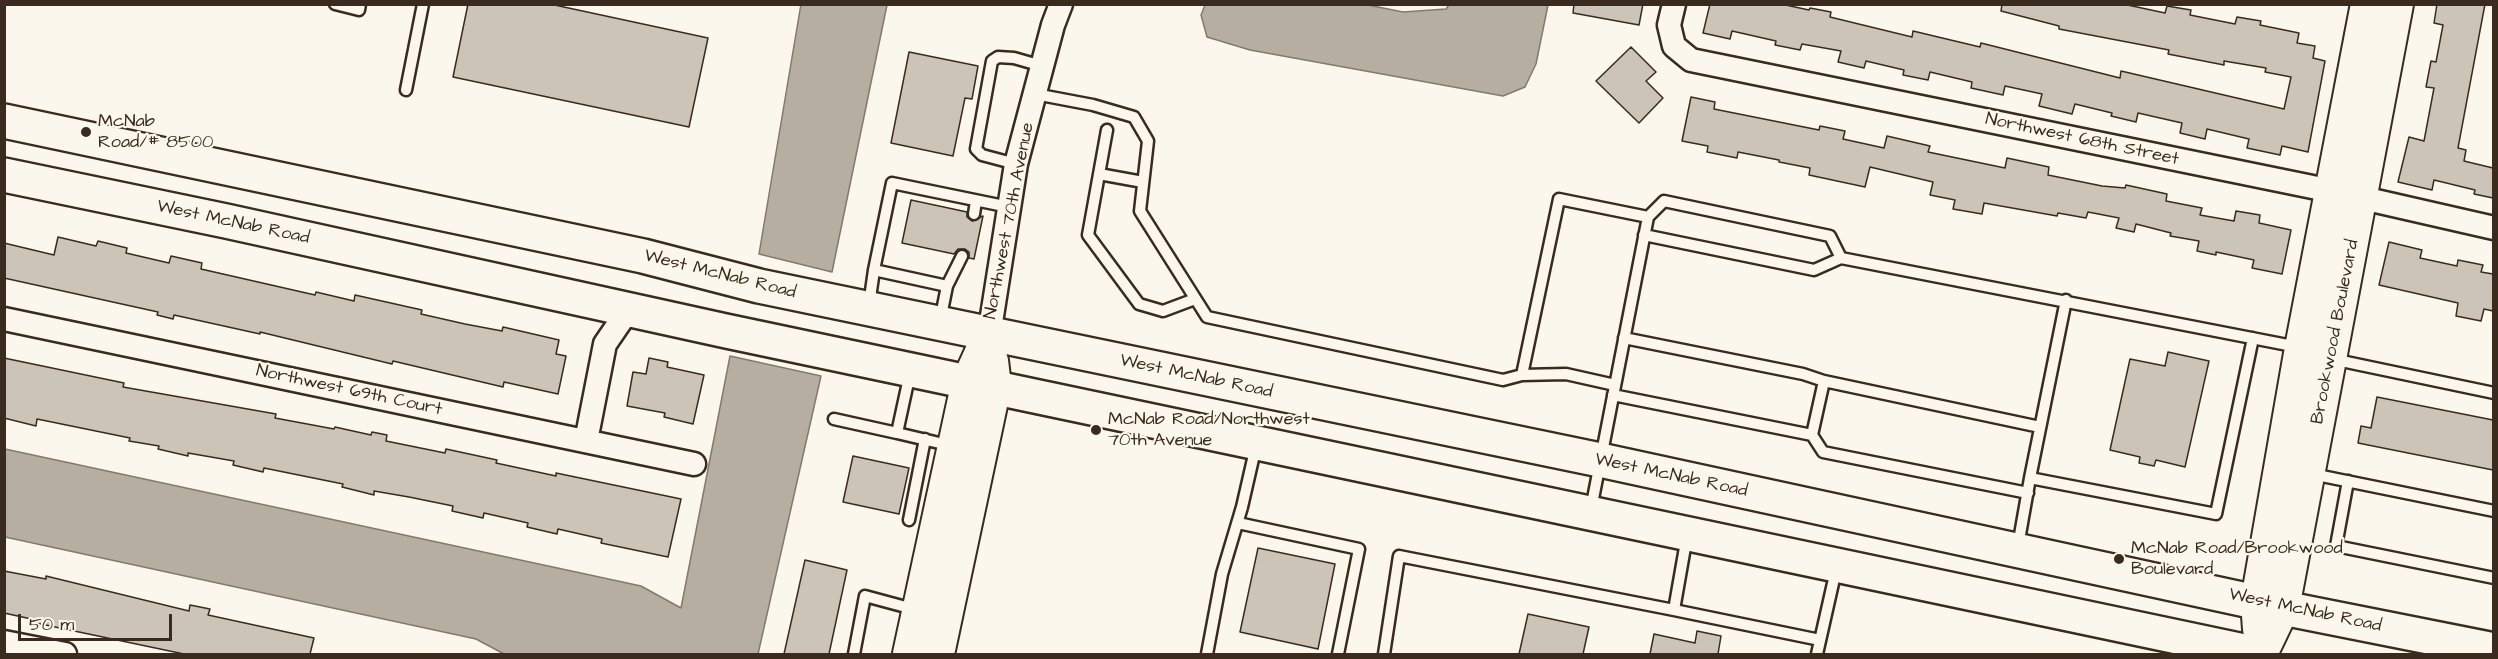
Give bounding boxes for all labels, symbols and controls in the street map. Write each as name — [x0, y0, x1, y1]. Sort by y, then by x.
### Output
street label: Northwest 68th Street — [1983, 109, 2181, 171]
place label: McNab Road/# 8500 — [98, 111, 213, 154]
street label: Northwest 70th Avenue — [980, 121, 1040, 321]
marker: McNab Road/# 8500 — [79, 125, 93, 139]
street label: West McNab Road — [155, 196, 311, 250]
street label: Brookwood Boulevard — [2308, 238, 2364, 426]
street label: West McNab Road — [642, 246, 798, 304]
street label: West McNab Road — [1118, 350, 1274, 404]
street label: Northwest 69th Court — [254, 361, 444, 421]
place label: McNab Road/Northwest 70th Avenue — [1108, 409, 1310, 452]
marker: McNab Road/Northwest 70th Avenue — [1089, 423, 1103, 437]
street label: West McNab Road — [1593, 449, 1749, 503]
place label: McNab Road/Brookwood Boulevard — [2131, 538, 2343, 580]
marker: McNab Road/Brookwood Boulevard — [2112, 552, 2126, 566]
street label: West McNab Road — [2227, 584, 2383, 638]
scale bar — [21, 602, 176, 640]
text: 50 m — [29, 612, 74, 637]

